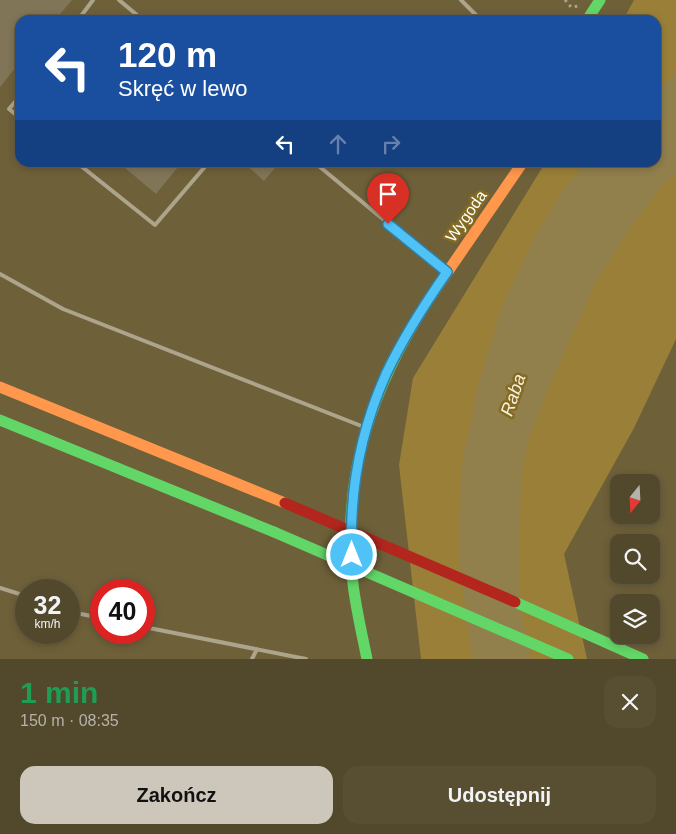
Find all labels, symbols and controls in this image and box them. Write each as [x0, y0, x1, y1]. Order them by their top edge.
icon: left [35, 35, 100, 100]
text: 120 m [118, 35, 217, 74]
text: Skręć w lewo [118, 76, 248, 101]
icon: left [271, 130, 299, 158]
icon: ahead [324, 130, 352, 158]
icon: right [377, 130, 405, 158]
pin [367, 173, 409, 224]
icon: arrive [374, 180, 402, 208]
street label: Wygoda [442, 187, 490, 245]
water label: Raba [497, 371, 529, 419]
north arrow [610, 474, 660, 524]
map controls [610, 474, 660, 644]
position arrow [325, 528, 377, 580]
button: search [610, 534, 660, 584]
speed limit sign: 40 [90, 579, 155, 644]
text: 32 [34, 591, 61, 619]
button: layers [610, 594, 660, 644]
text: km/h [34, 617, 61, 631]
text: 1 min [20, 676, 98, 709]
button: close [604, 676, 656, 728]
text: 150 m · 08:35 [20, 712, 119, 729]
button: Zakończ [20, 766, 333, 824]
button: Udostępnij [343, 766, 656, 824]

